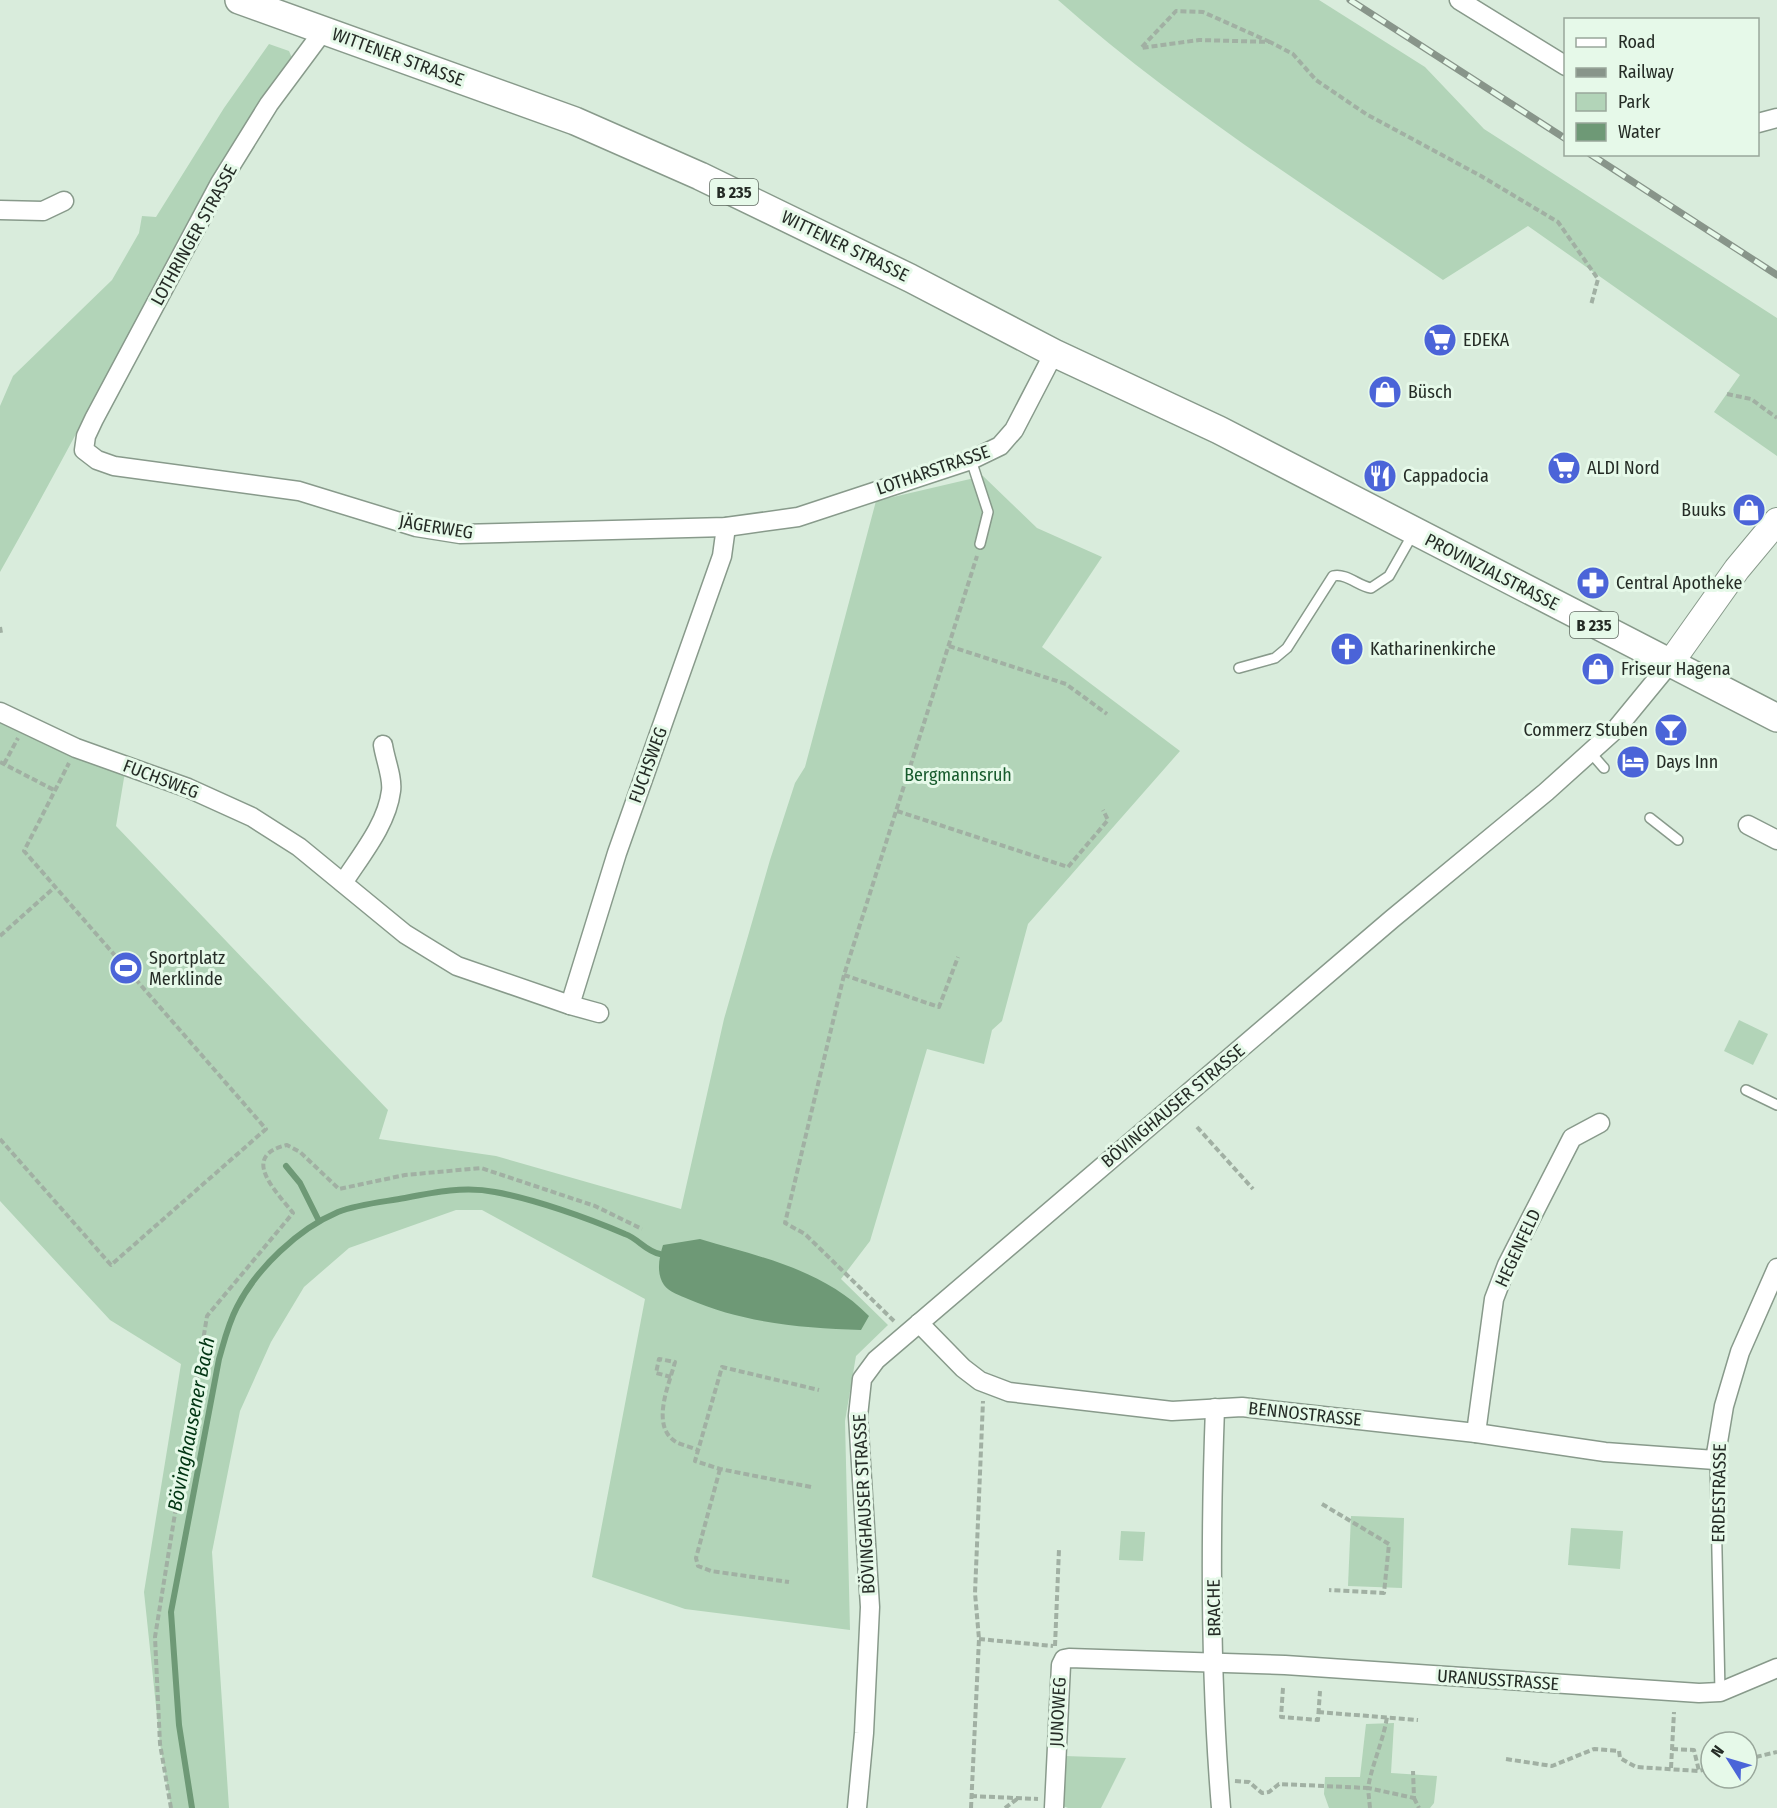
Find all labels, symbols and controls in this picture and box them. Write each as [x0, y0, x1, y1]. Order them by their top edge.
legend [1564, 18, 1759, 156]
street label: WITTENER STRASSE [329, 23, 467, 91]
text: Road [1618, 31, 1655, 53]
text: Railway [1618, 61, 1674, 83]
text: Park [1618, 91, 1651, 113]
text: Water [1618, 121, 1661, 143]
street label: LOTHRINGER STRASSE [146, 161, 242, 309]
road number: B 235 [710, 179, 758, 205]
street label: WITTENER STRASSE [778, 206, 912, 286]
supermarket icon: EDEKA [1422, 322, 1458, 358]
place label: EDEKA [1463, 329, 1510, 351]
shop icon: Büsch [1367, 374, 1403, 410]
place label: Büsch [1408, 381, 1452, 403]
street label: LOTHARSTRASSE [873, 440, 993, 500]
supermarket icon: ALDI Nord [1546, 450, 1582, 486]
place label: ALDI Nord [1587, 457, 1660, 479]
restaurant icon: Cappadocia [1362, 458, 1398, 494]
place label: Cappadocia [1403, 465, 1489, 487]
shop icon: Buuks [1731, 492, 1767, 528]
place label: Buuks [1681, 499, 1726, 521]
street label: JÄGERWEG [397, 510, 475, 544]
street label: PROVINZIALSTRASSE [1421, 529, 1563, 615]
pharmacy icon: Central Apotheke [1575, 565, 1611, 601]
place label: Central Apotheke [1616, 572, 1742, 594]
road number: B 235 [1570, 612, 1618, 638]
church icon: Katharinenkirche [1329, 631, 1365, 667]
place label: Katharinenkirche [1370, 638, 1496, 660]
shop icon: Friseur Hagena [1580, 651, 1616, 687]
place label: Friseur Hagena [1621, 658, 1731, 680]
bar icon: Commerz Stuben [1653, 712, 1689, 748]
place label: Commerz Stuben [1524, 719, 1648, 741]
street label: FUCHSWEG [624, 724, 672, 806]
hotel icon: Days Inn [1615, 744, 1651, 780]
place label: Days Inn [1656, 751, 1718, 773]
street label: FUCHSWEG [120, 755, 202, 803]
park label: Bergmannsruh [904, 764, 1012, 786]
place label: Sportplatz Merklinde [149, 947, 225, 990]
sports icon: Sportplatz Merklinde [108, 950, 144, 986]
street label: BÖVINGHAUSER STRASSE [1097, 1040, 1249, 1172]
street label: HEGENFELD [1490, 1205, 1546, 1291]
water label: Bövinghausener Bach [162, 1335, 220, 1513]
street label: BENNOSTRASSE [1247, 1397, 1363, 1431]
street label: BÖVINGHAUSER STRASSE [848, 1413, 880, 1595]
street label: ERDESTRASSE [1707, 1443, 1731, 1543]
street label: BRACHE [1203, 1579, 1225, 1637]
street label: URANUSSTRASSE [1436, 1665, 1560, 1695]
street label: JUNOWEG [1045, 1677, 1071, 1747]
north arrow [1699, 1730, 1759, 1790]
text: N [1707, 1742, 1728, 1761]

